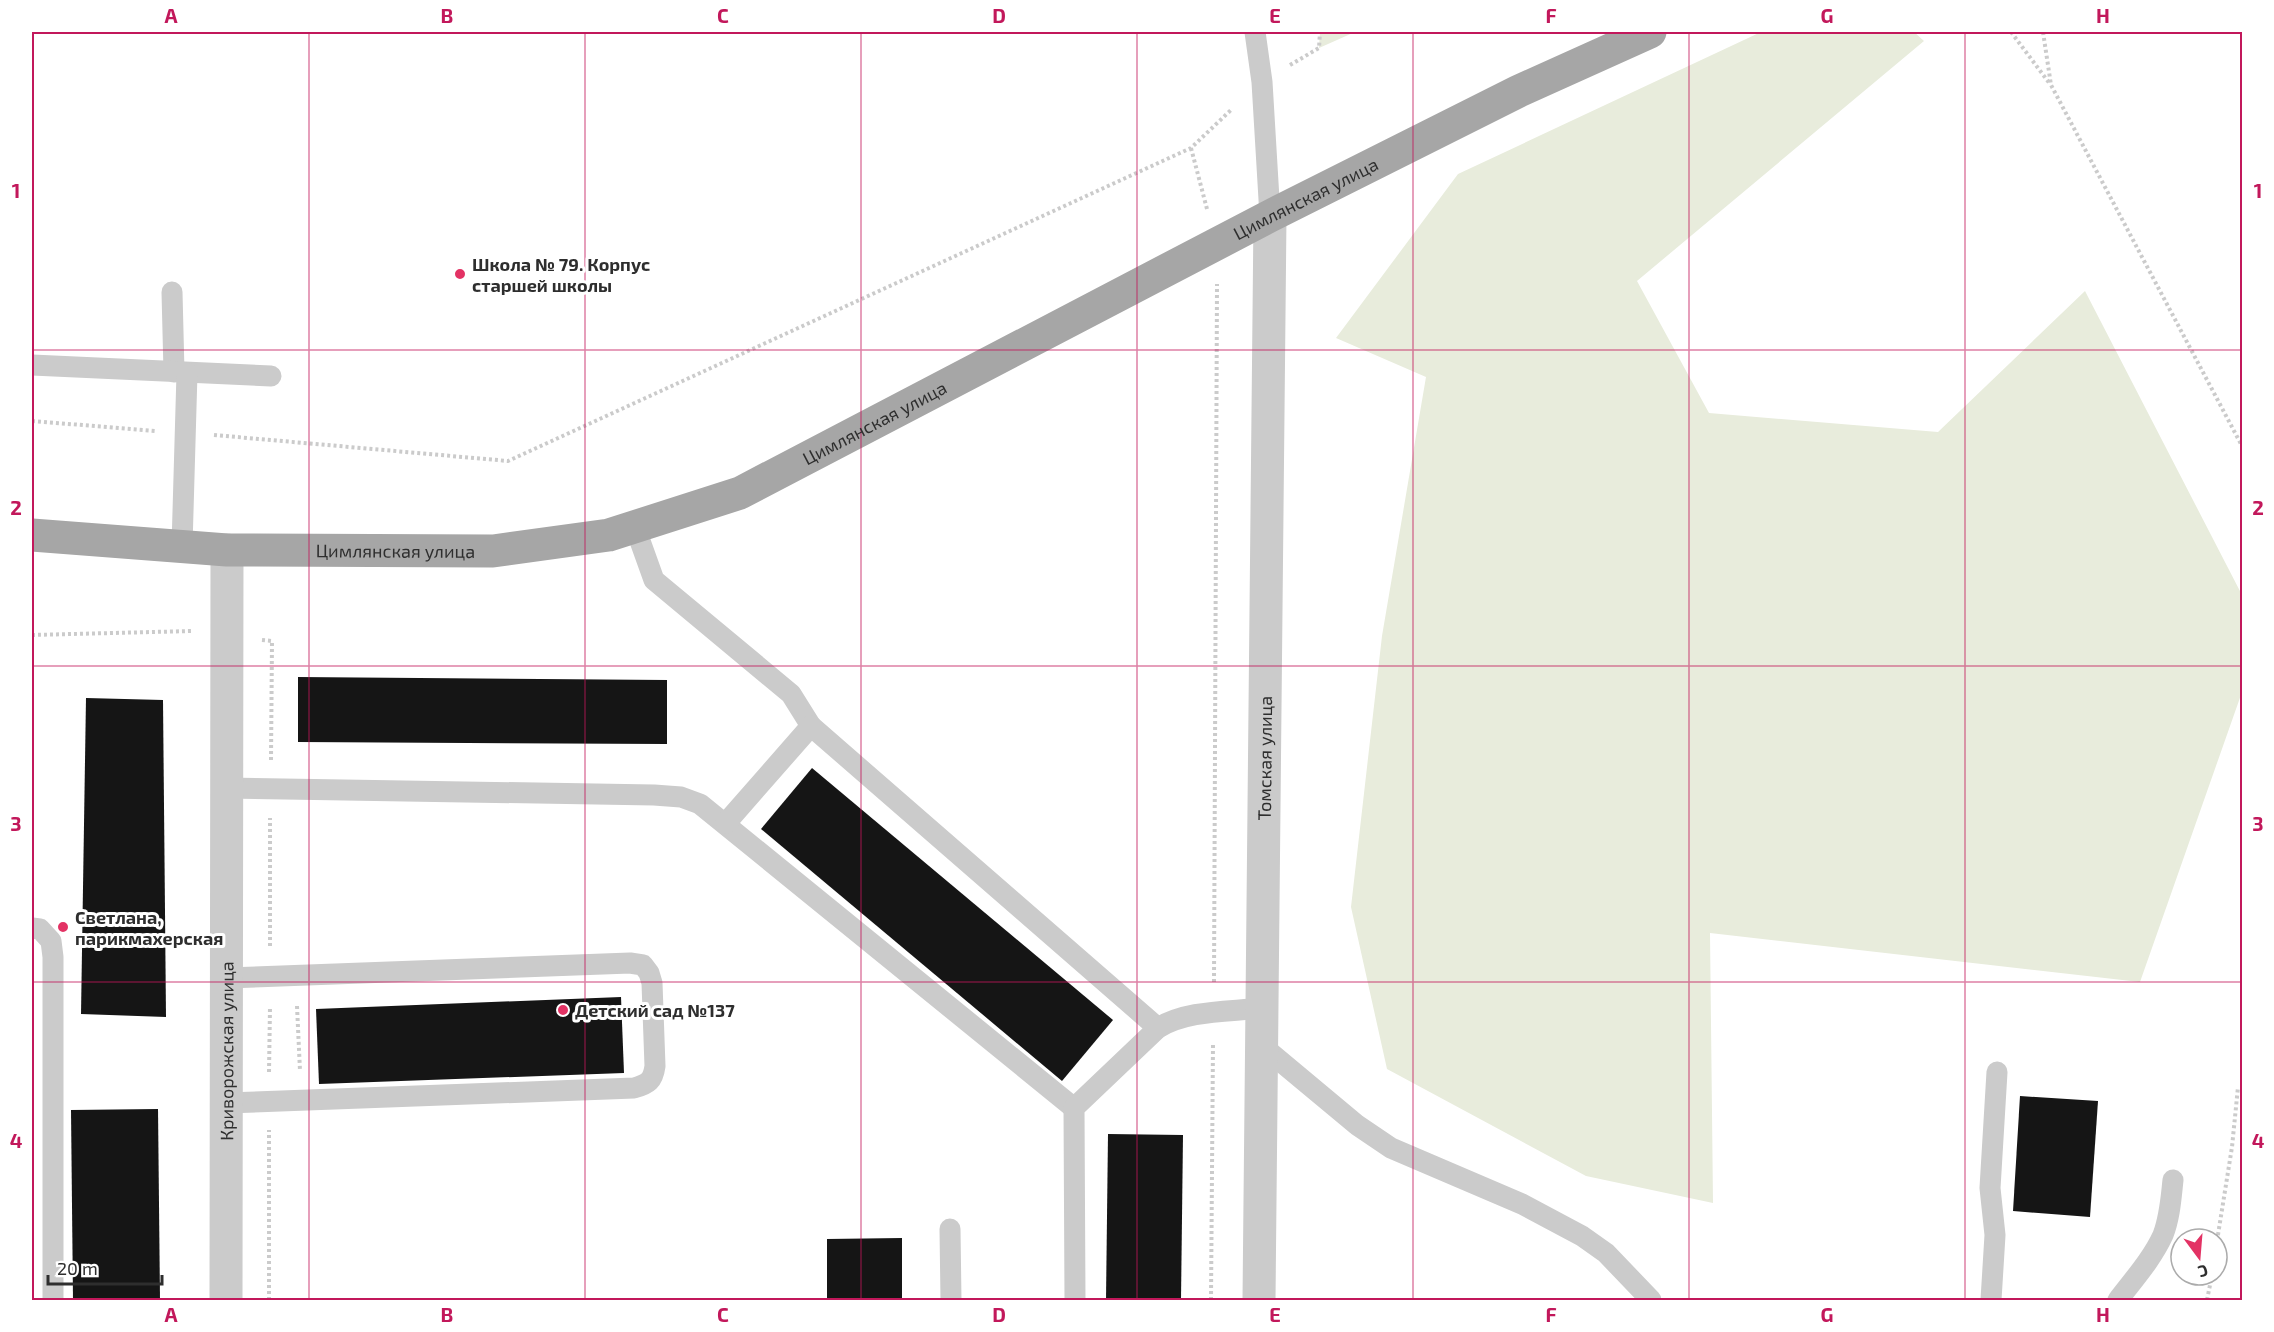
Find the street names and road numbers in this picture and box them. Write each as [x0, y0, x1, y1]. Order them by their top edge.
street label: Цимлянская улица [1229, 153, 1382, 244]
street label: Цимлянская улица [799, 376, 950, 469]
street label: Цимлянская улица [316, 539, 475, 562]
street label: Томская улица [1253, 696, 1276, 821]
street label: Криворожская улица [215, 961, 237, 1141]

